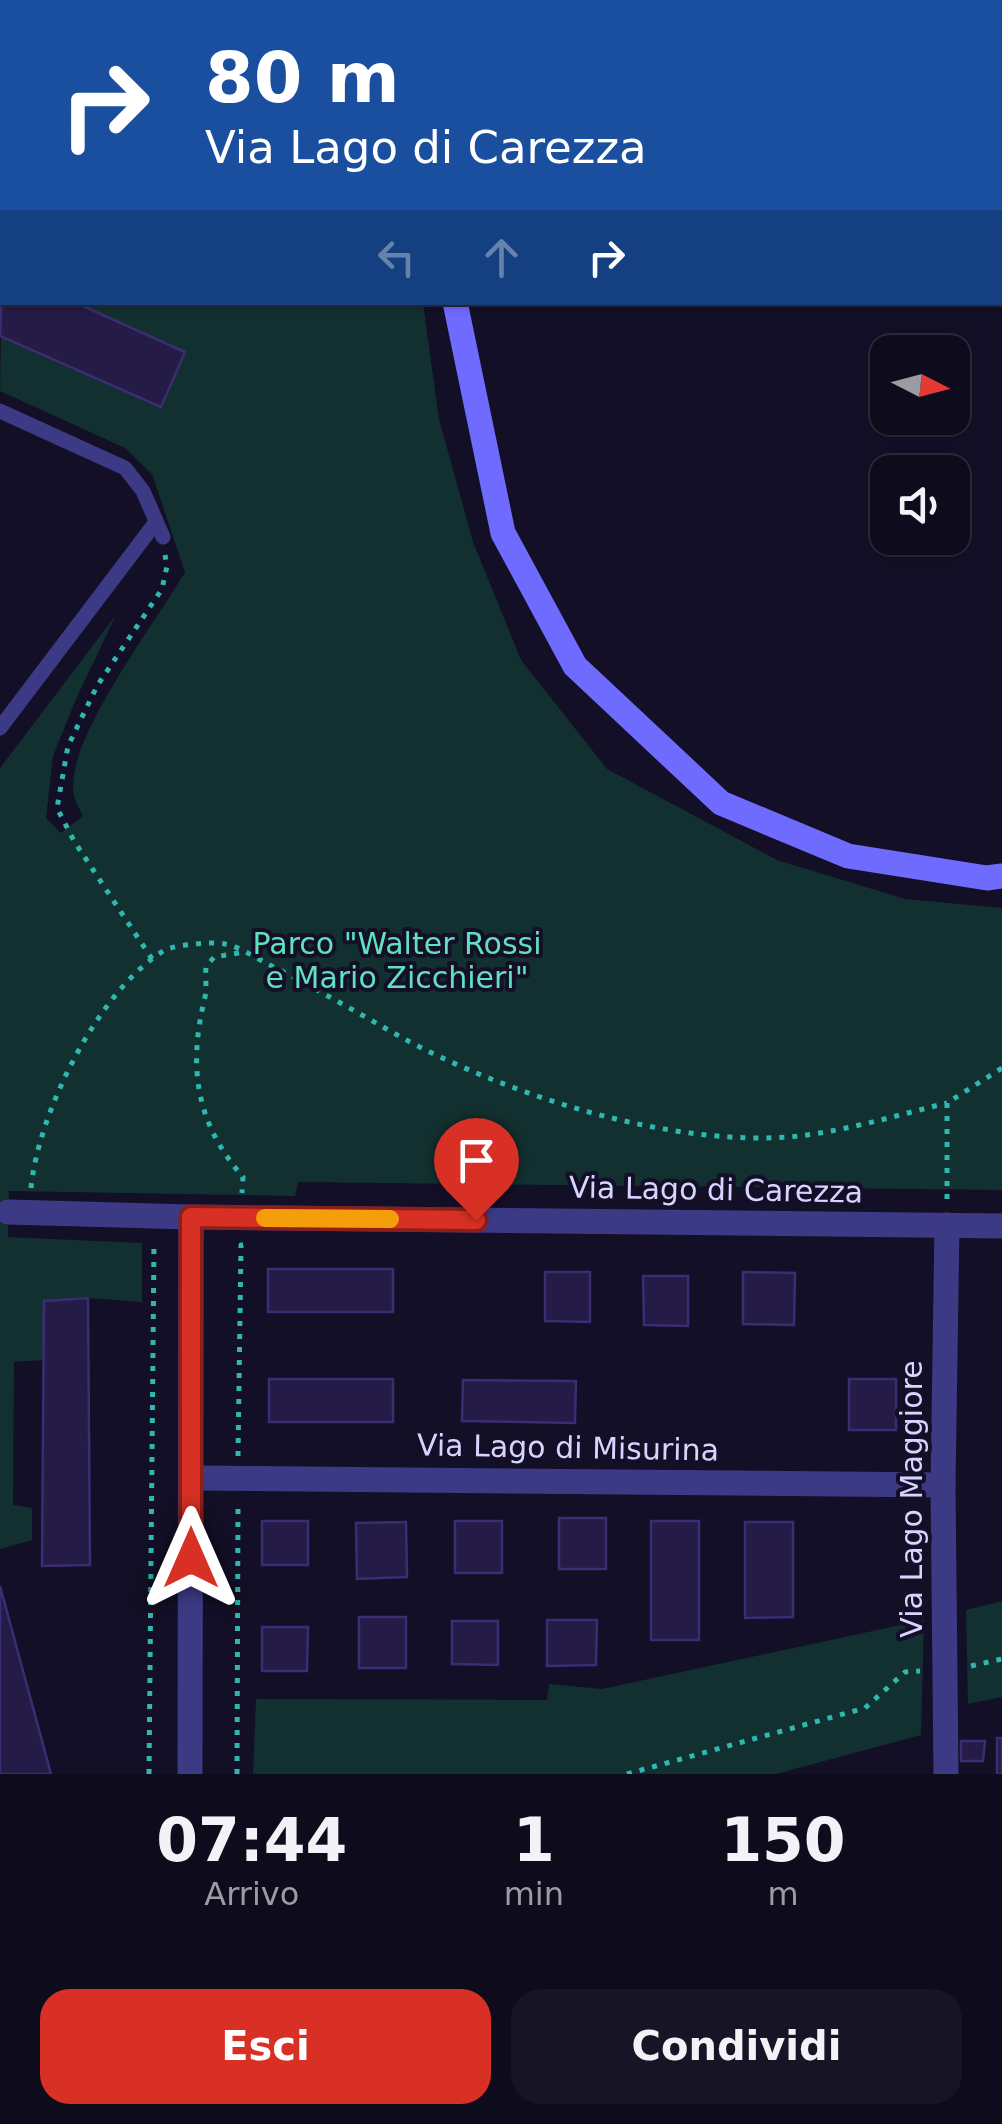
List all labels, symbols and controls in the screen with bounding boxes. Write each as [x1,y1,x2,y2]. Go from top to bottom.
text: 80 m [205,37,400,119]
icon: right [40,40,170,170]
text: Via Lago di Carezza [205,121,647,174]
icon: left [369,230,424,285]
icon: ahead [474,230,529,285]
icon: right [579,230,634,285]
north arrow [870,335,970,435]
map controls [870,335,970,555]
button: sound [870,455,970,555]
park label: Parco "Walter Rossi e Mario Zicchieri" [253,926,541,995]
pin [434,1118,519,1221]
icon: arrive [449,1133,504,1188]
street label: Via Lago di Carezza [569,1169,863,1210]
street label: Via Lago Maggiore [894,1360,929,1638]
street label: Via Lago di Misurina [417,1427,719,1468]
position arrow [139,1506,243,1610]
text: 07:44 [156,1805,347,1875]
text: 1 [513,1805,555,1875]
text: 150 [720,1805,846,1875]
text: Arrivo [204,1875,299,1913]
text: min [504,1875,564,1913]
text: m [767,1875,799,1913]
button: Esci [40,1989,491,2104]
button: Condividi [511,1989,962,2104]

